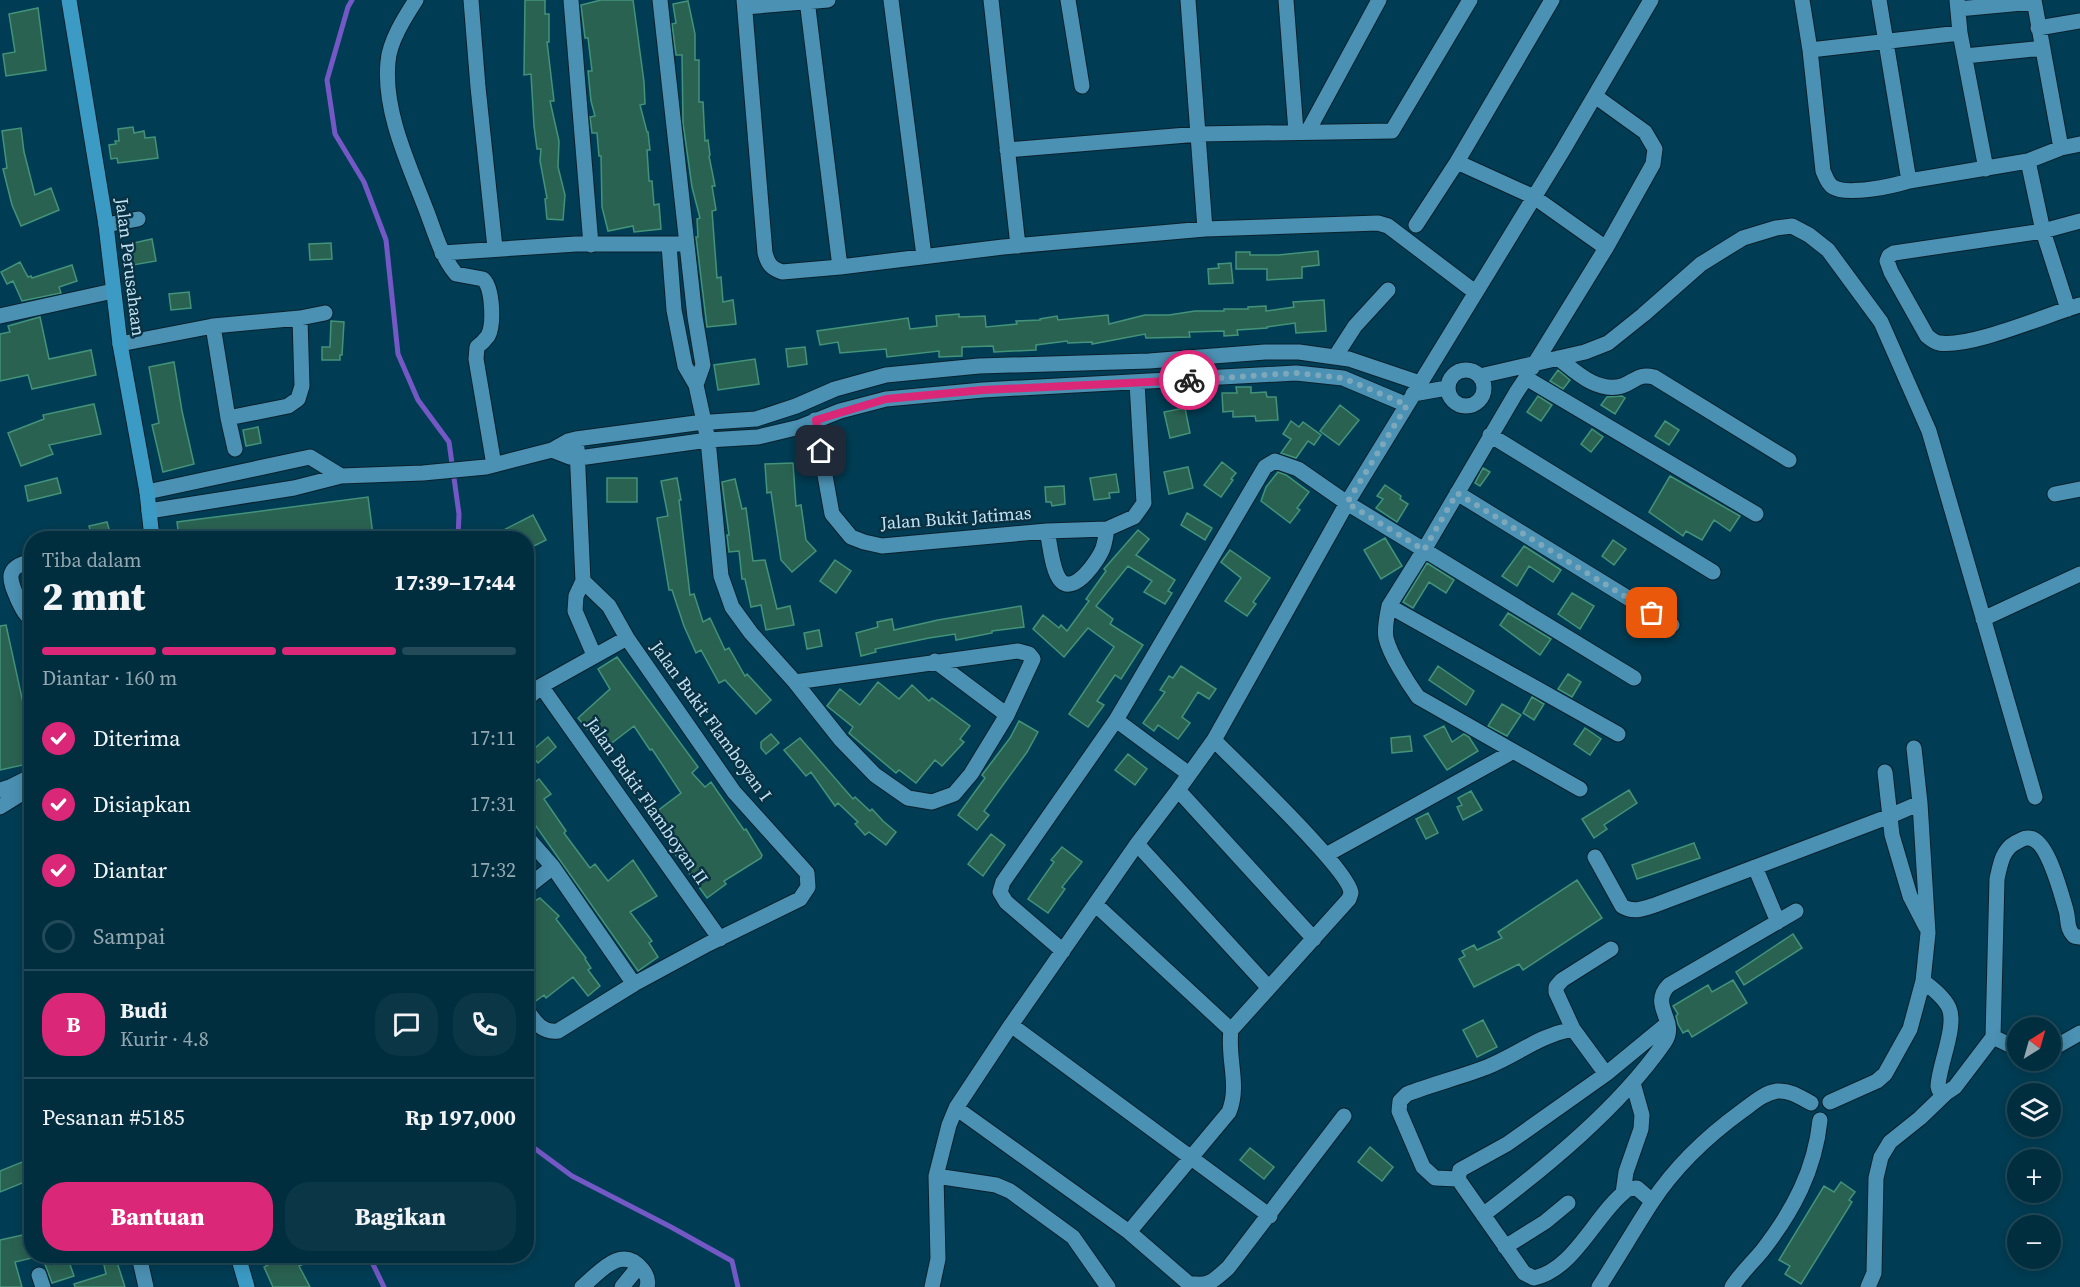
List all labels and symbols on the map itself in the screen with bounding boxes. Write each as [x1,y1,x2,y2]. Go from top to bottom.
street label: Jalan Perusahaan [109,195,151,338]
courier [1159,350,1219,410]
pin [795,425,846,476]
street label: Jalan Bukit Jatimas [879,500,1033,535]
pin [1626,587,1677,638]
street label: Jalan Bukit Flamboyan I [644,635,778,806]
street label: Jalan Bukit Flamboyan II [580,711,715,889]
north arrow [2007,1017,2061,1071]

